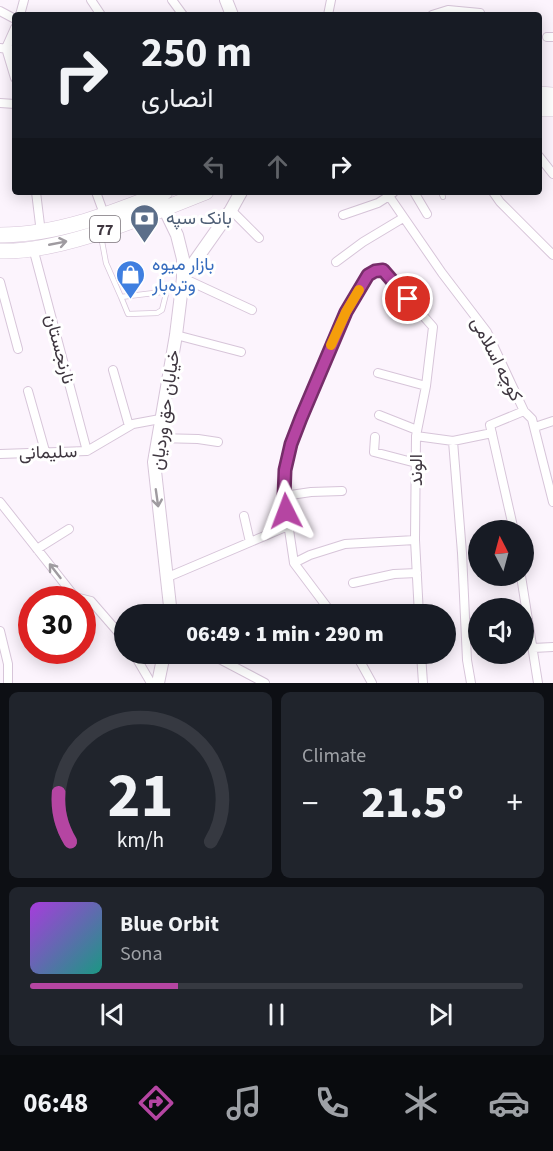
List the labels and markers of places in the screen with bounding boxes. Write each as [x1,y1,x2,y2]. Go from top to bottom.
bank icon: بانک سپه [129,202,161,244]
place label: بانک سپه [166,206,232,231]
place label: بازار میوه وتره‌بار [151,252,214,298]
shop icon: بازار میوه وتره‌بار [115,258,147,300]
pin [382,273,433,324]

